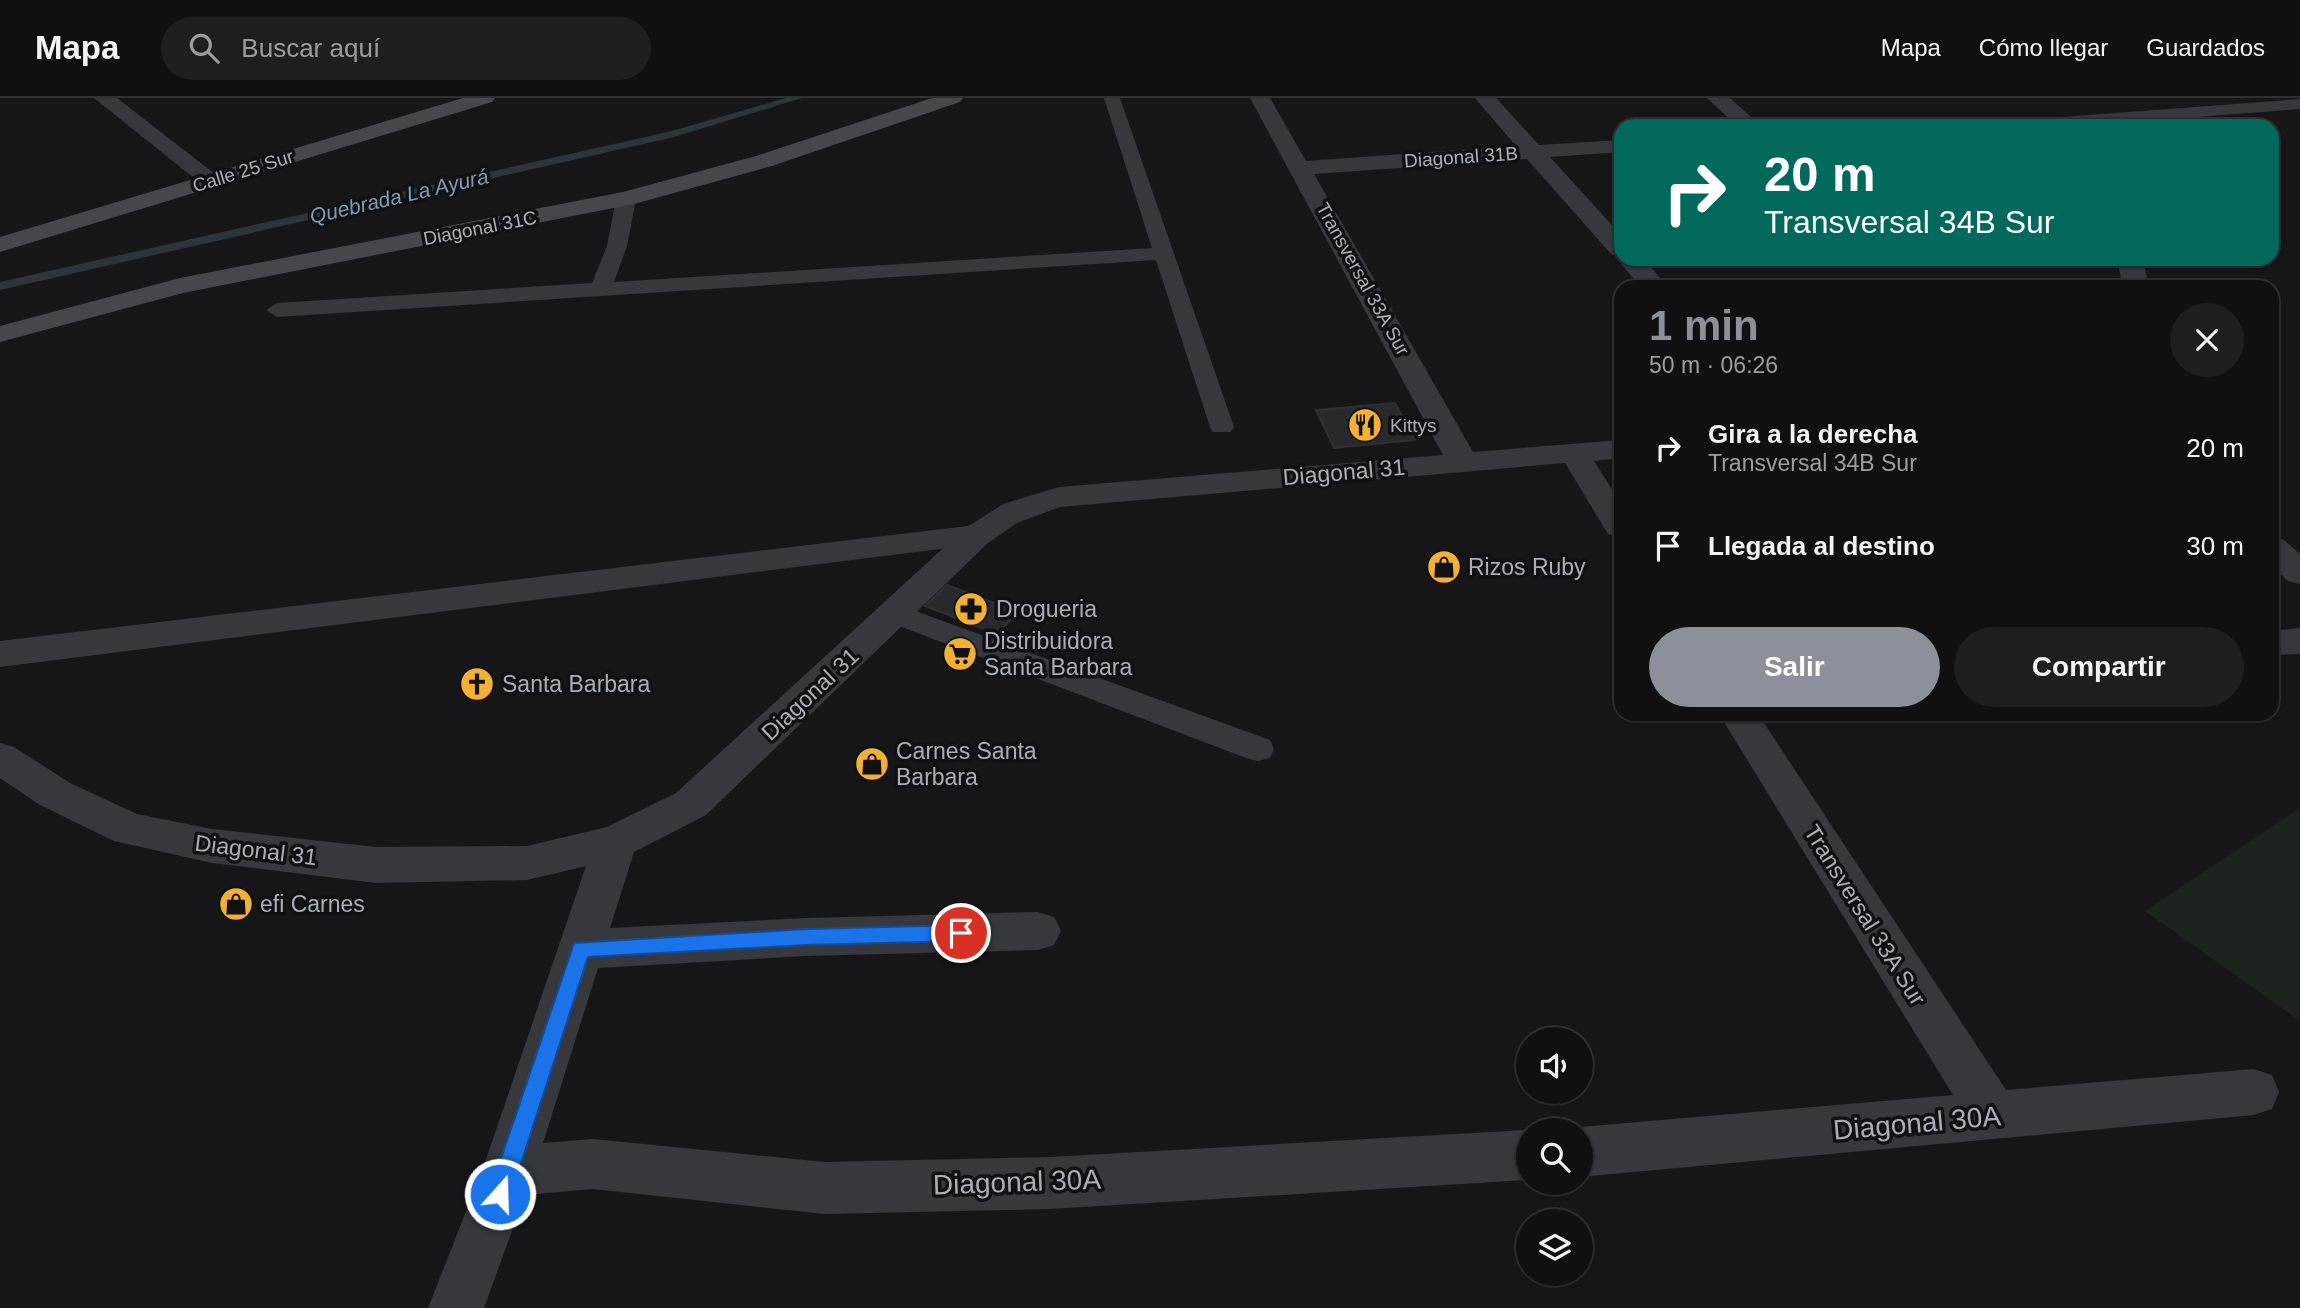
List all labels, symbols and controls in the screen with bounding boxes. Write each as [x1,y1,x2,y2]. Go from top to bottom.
search box [161,17,651,80]
text: Mapa [35,29,119,66]
icon: search [185,29,223,67]
text: Buscar aquí [241,33,380,63]
text: Mapa [1881,34,1941,61]
text: Cómo llegar [1979,34,2108,61]
text: Guardados [2146,34,2265,61]
street label: Diagonal 31B [1403,143,1519,171]
street label: Calle 25 Sur [190,145,297,196]
icon: right [1649,147,1740,238]
text: 20 m [1764,147,1876,201]
water label: Quebrada La Ayurá [308,164,491,228]
street label: Transversal 33A Sur [1312,199,1414,360]
text: Transversal 34B Sur [1764,204,2054,240]
street label: Diagonal 31C [421,207,539,249]
text: 1 min [1649,302,1759,349]
button: close [2170,303,2244,377]
text: 50 m · 06:26 [1649,352,1778,378]
restaurant icon: Kittys [1346,406,1384,444]
place label: Kittys [1390,415,1436,436]
text: Gira a la derecha [1708,419,1918,449]
icon: right [1649,429,1687,467]
text: 20 m [2186,433,2244,463]
text: Transversal 34B Sur [1708,450,1917,476]
street label: Diagonal 31 [1282,454,1406,490]
icon: arrive [1649,527,1687,565]
text: Llegada al destino [1708,531,1935,561]
text: 30 m [2186,531,2244,561]
shop icon: Rizos Ruby [1425,548,1463,586]
place label: Rizos Ruby [1468,554,1586,580]
pharmacy icon: Drogueria [952,590,990,628]
place label: Drogueria [996,596,1097,622]
button: Salir [1649,627,1940,707]
button: Compartir [1954,627,2244,707]
place label: Distribuidora Santa Barbara [984,628,1133,680]
supermarket icon: Distribuidora Santa Barbara [941,635,979,673]
street label: Diagonal 31 [756,643,864,745]
church icon: Santa Barbara [458,665,496,703]
place label: Santa Barbara [502,671,651,697]
place label: Carnes Santa Barbara [896,738,1037,790]
shop icon: Carnes Santa Barbara [853,745,891,783]
street label: Transversal 33A Sur [1799,820,1931,1010]
street label: Diagonal 31 [193,830,319,870]
shop icon: efi Carnes [217,885,255,923]
place label: efi Carnes [260,891,365,917]
pin [931,903,991,963]
icon: arrive [942,914,980,952]
map controls [1516,1027,1593,1286]
button: sound [1516,1027,1593,1104]
street label: Diagonal 30A [1832,1100,2002,1146]
button: search [1516,1118,1593,1195]
position arrow [463,1157,537,1231]
street label: Diagonal 30A [932,1164,1102,1200]
button: layers [1516,1209,1593,1286]

